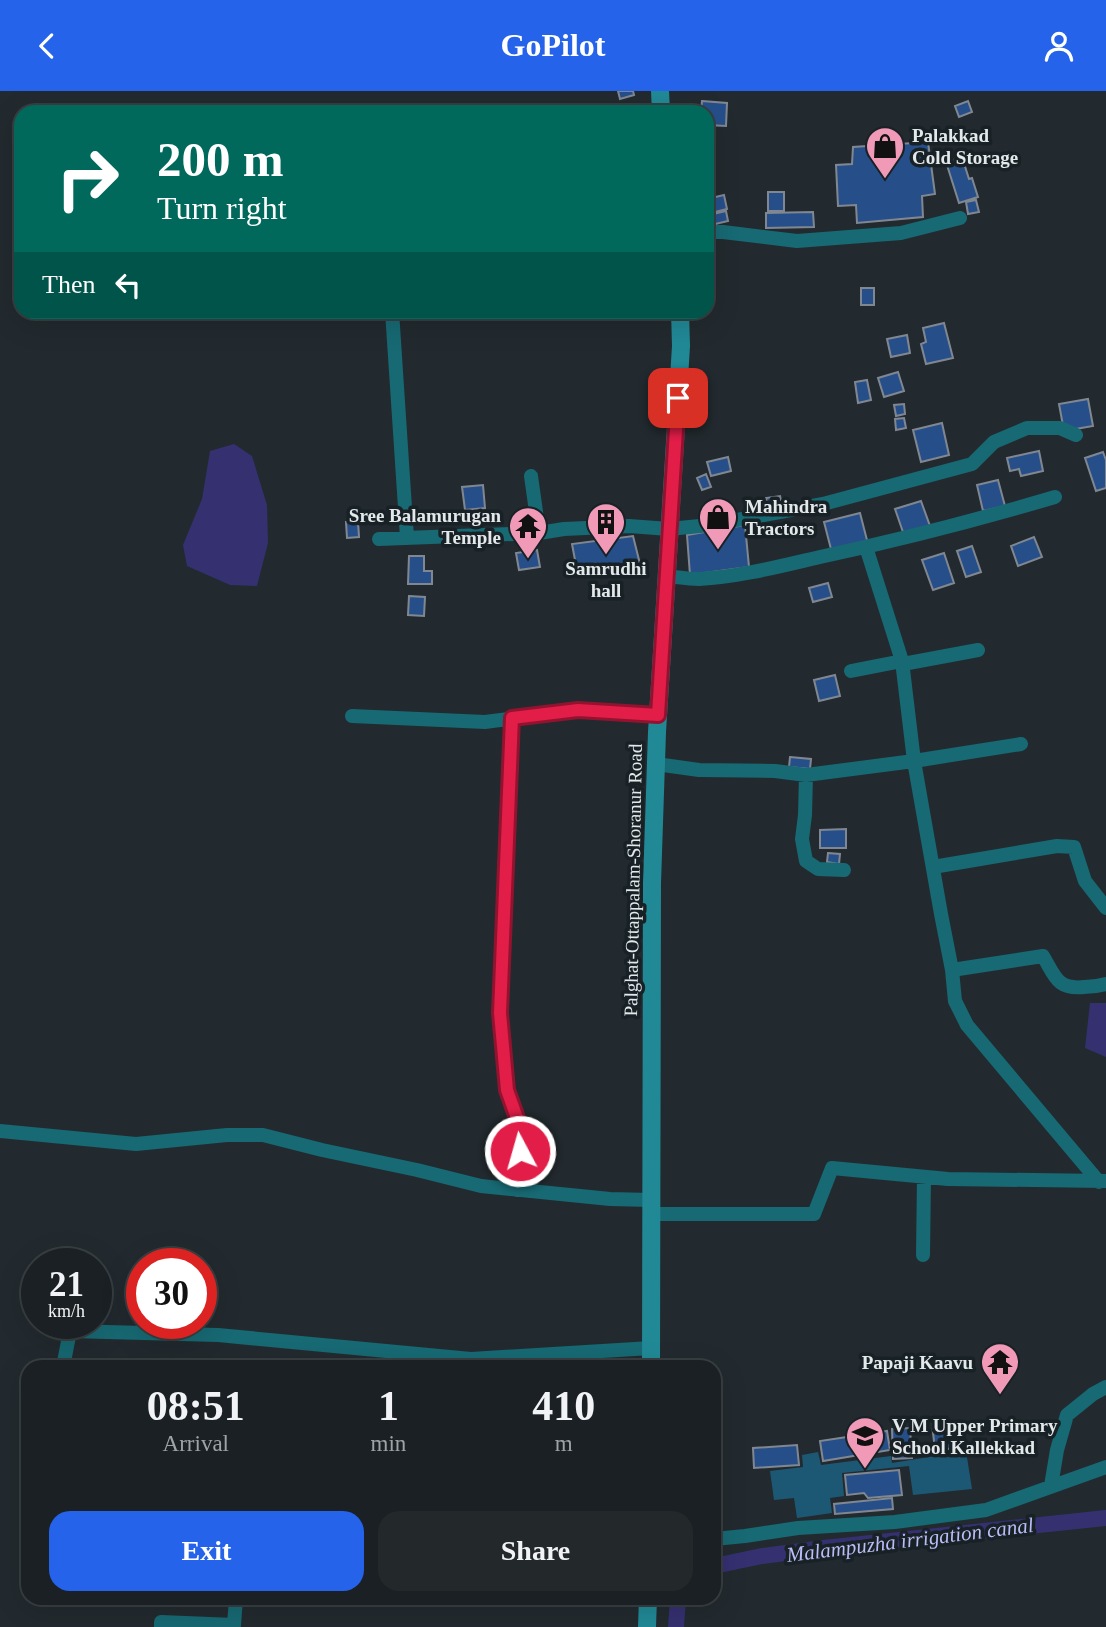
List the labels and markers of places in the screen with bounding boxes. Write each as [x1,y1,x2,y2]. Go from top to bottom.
shop icon: Palakkad Cold Storage [864,125,906,180]
place label: Palakkad Cold Storage [912,125,1018,168]
pin [648,368,708,428]
shop icon: Mahindra Tractors [697,496,739,551]
place label: Mahindra Tractors [745,496,828,539]
building icon: Samrudhi hall [585,501,627,556]
place label: Sree Balamurugan Temple [349,505,501,548]
temple icon: Sree Balamurugan Temple [507,505,549,560]
place label: Samrudhi hall [565,558,647,601]
temple icon: Papaji Kaavu [979,1341,1021,1396]
place label: Papaji Kaavu [862,1352,973,1373]
school or university icon: V M Upper Primary School Kallekkad [844,1415,886,1470]
place label: V M Upper Primary School Kallekkad [892,1415,1058,1458]

